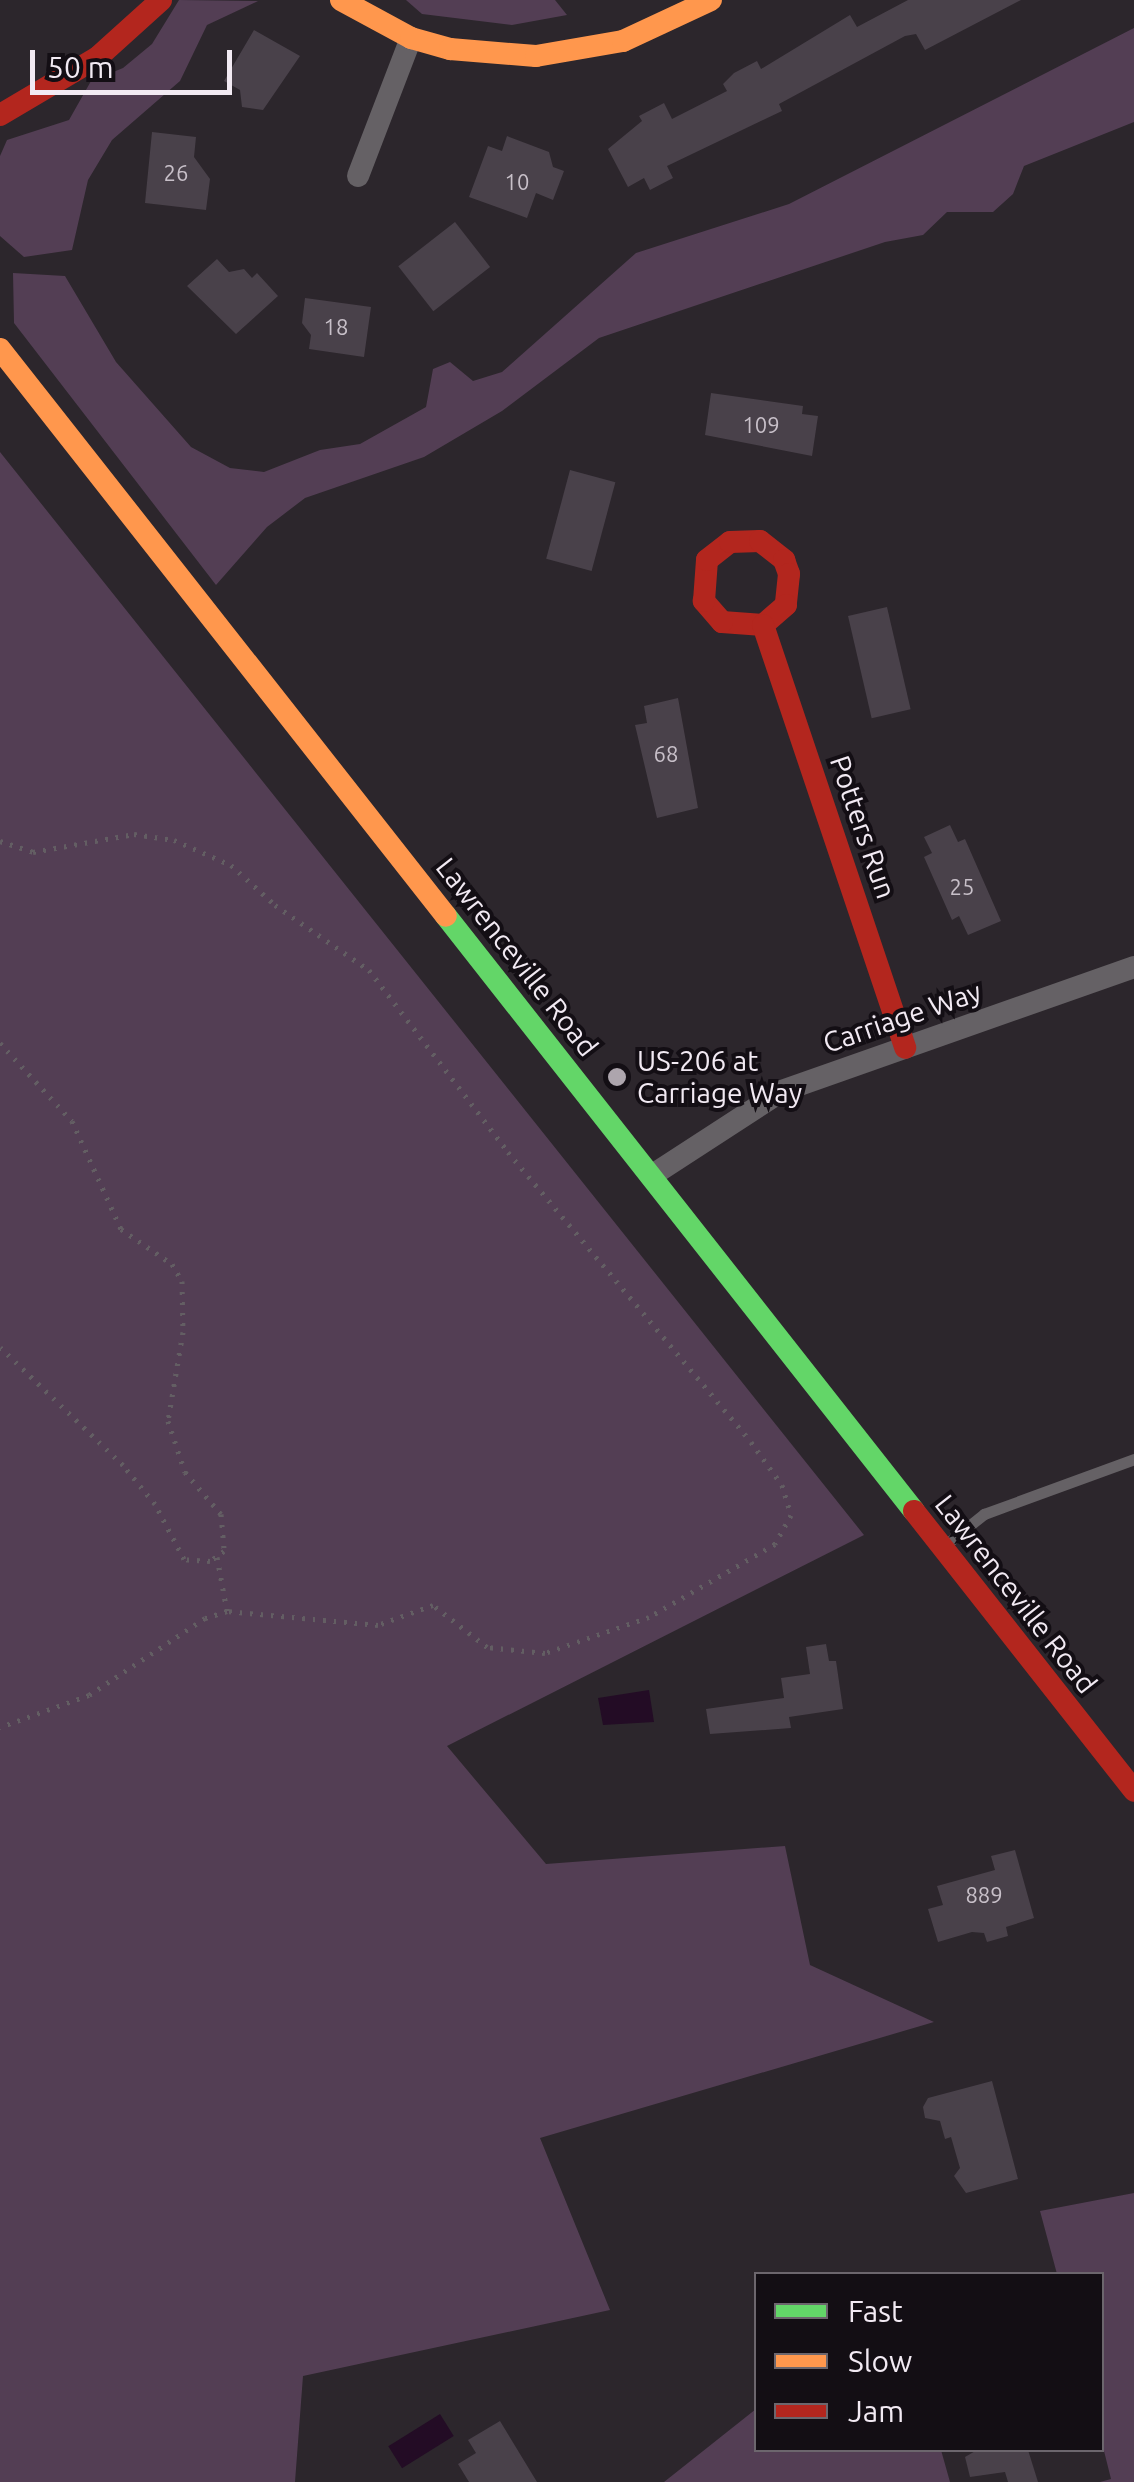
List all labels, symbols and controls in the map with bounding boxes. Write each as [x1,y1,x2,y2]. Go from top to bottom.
scale bar [35,30,238,92]
text: 50 m [47,50,114,84]
house number: 26 [164,160,188,186]
house number: 10 [505,169,529,195]
house number: 18 [324,314,348,340]
house number: 109 [742,412,780,438]
house number: 68 [654,741,678,767]
street label: Potters Run [823,751,903,903]
street label: Lawrenceville Road [429,851,605,1063]
house number: 25 [950,874,974,900]
street label: Carriage Way [818,974,986,1060]
place label: US-206 at Carriage Way [637,1044,802,1110]
marker: US-206 at Carriage Way [606,1066,628,1088]
street label: Lawrenceville Road [928,1488,1104,1700]
house number: 889 [965,1882,1003,1908]
legend [754,2272,1104,2452]
text: Fast [848,2294,903,2328]
text: Slow [848,2344,912,2378]
text: Jam [848,2394,904,2428]

